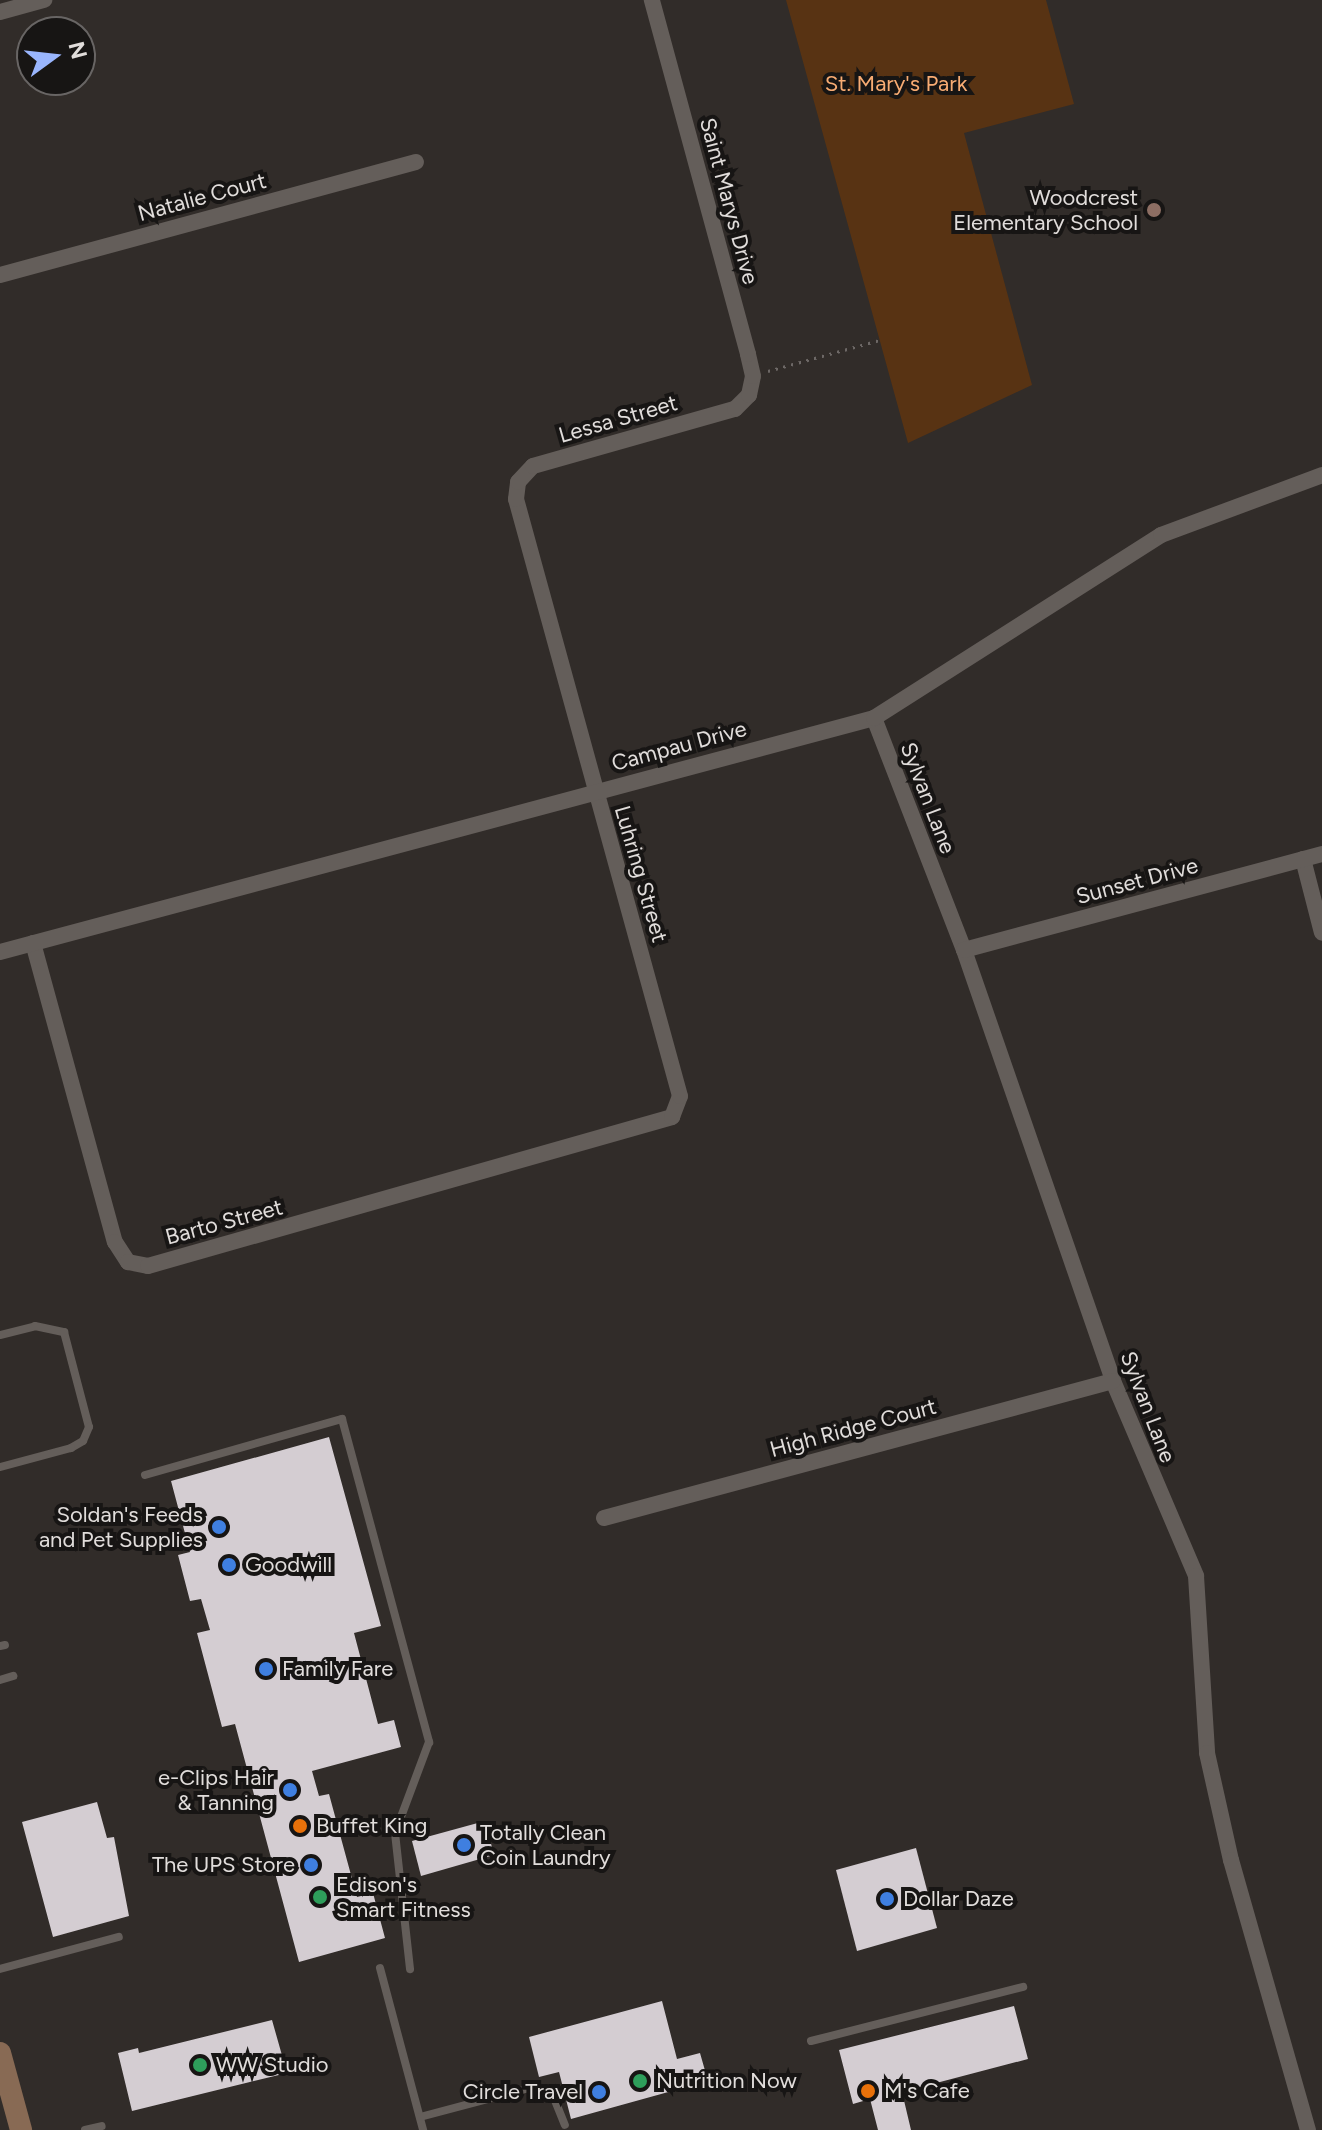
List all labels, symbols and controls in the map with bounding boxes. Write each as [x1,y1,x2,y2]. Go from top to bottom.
north arrow [16,16,96,96]
text: N [62,38,93,62]
park label: St. Mary's Park [825,71,967,97]
street label: Saint Marys Drive [694,115,764,287]
street label: Natalie Court [135,167,269,227]
place label: Woodcrest Elementary School [953,184,1138,236]
marker: Woodcrest Elementary School [1145,201,1163,219]
street label: Lessa Street [556,389,680,449]
street label: Campau Drive [609,715,749,777]
street label: Sylvan Lane [895,739,961,857]
street label: Luhring Street [609,803,673,945]
street label: Sunset Drive [1073,852,1201,910]
street label: Barto Street [163,1194,285,1250]
street label: Sylvan Lane [1115,1348,1181,1466]
street label: High Ridge Court [767,1393,939,1463]
place label: Soldan's Feeds and Pet Supplies [39,1501,203,1552]
marker: Soldan's Feeds and Pet Supplies [210,1518,228,1536]
place label: Goodwill [245,1552,332,1578]
marker: Goodwill [220,1556,238,1574]
place label: Family Fare [282,1656,393,1682]
marker: Family Fare [257,1660,275,1678]
place label: e-Clips Hair & Tanning [158,1764,274,1816]
marker: e-Clips Hair & Tanning [281,1781,299,1799]
place label: Buffet King [316,1813,427,1839]
marker: Buffet King [291,1817,309,1835]
place label: Totally Clean Coin Laundry [480,1819,611,1870]
marker: Totally Clean Coin Laundry [455,1836,473,1854]
place label: The UPS Store [152,1852,295,1878]
marker: The UPS Store [302,1856,320,1874]
place label: Edison's Smart Fitness [336,1871,471,1922]
place label: Dollar Daze [903,1886,1014,1912]
marker: Edison's Smart Fitness [311,1888,329,1906]
marker: Dollar Daze [878,1890,896,1908]
place label: WW Studio [216,2052,329,2078]
marker: WW Studio [191,2056,209,2074]
place label: Nutrition Now [656,2068,797,2094]
marker: Nutrition Now [631,2072,649,2090]
place label: M's Cafe [884,2078,970,2104]
place label: Circle Travel [463,2079,583,2105]
marker: M's Cafe [859,2082,877,2100]
marker: Circle Travel [590,2083,608,2101]

